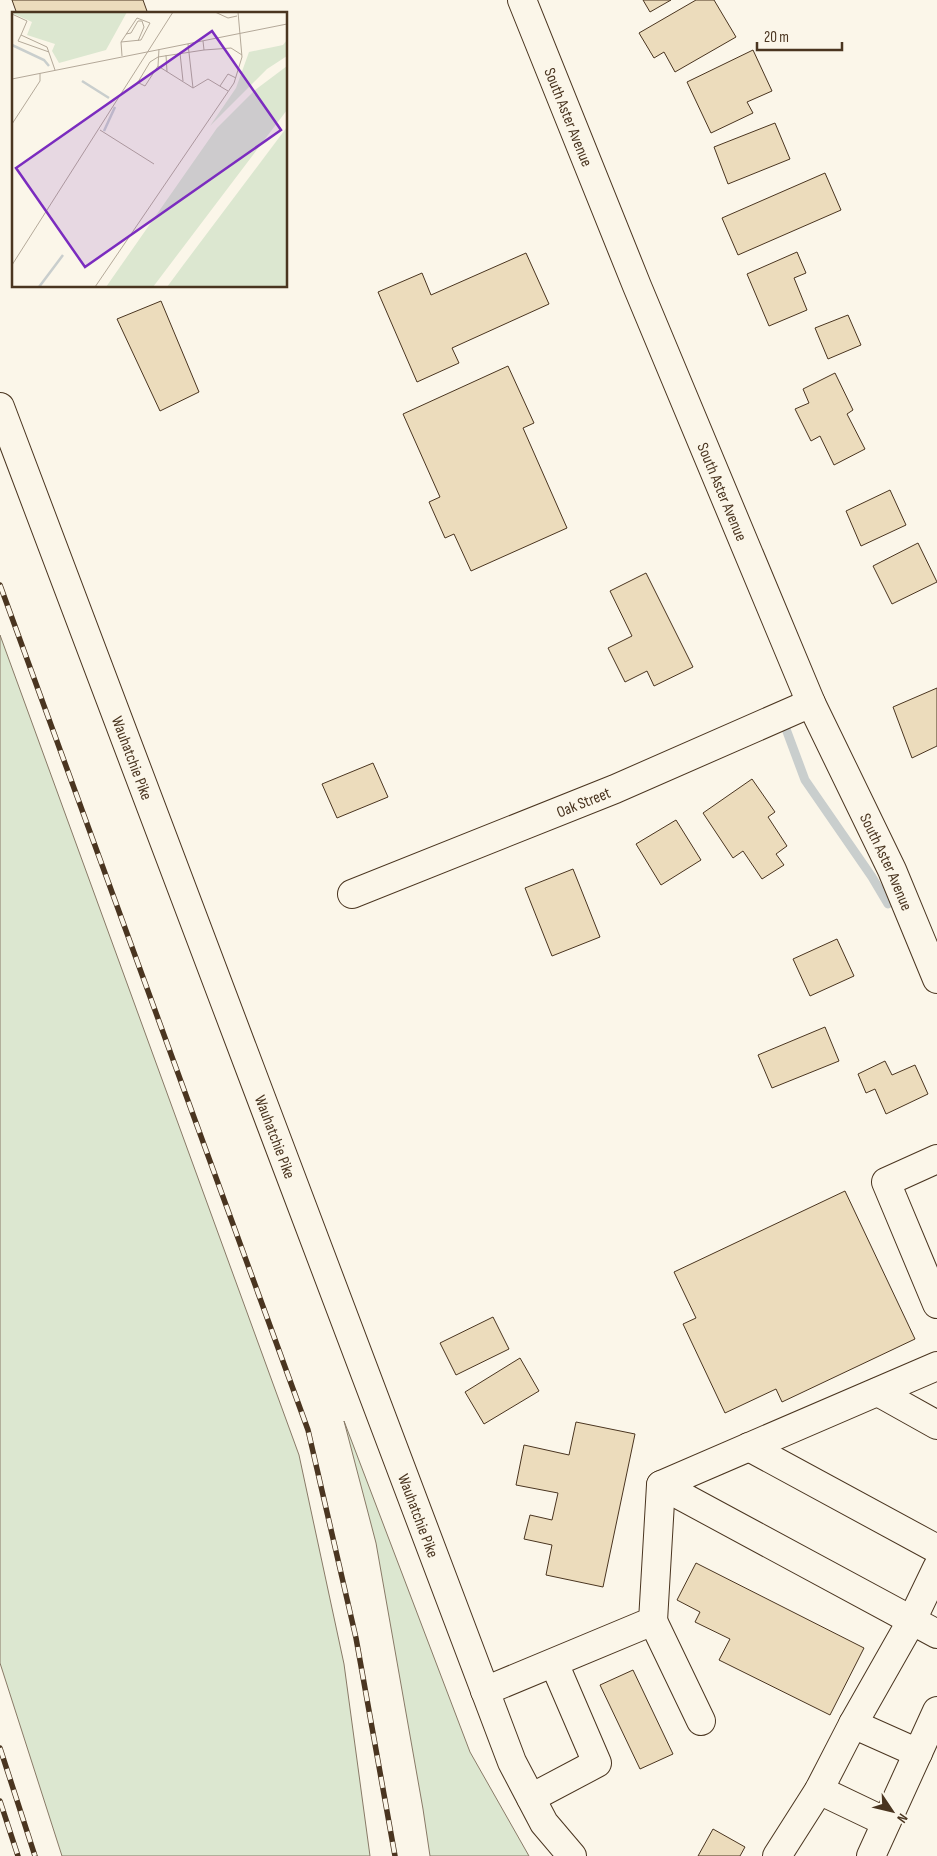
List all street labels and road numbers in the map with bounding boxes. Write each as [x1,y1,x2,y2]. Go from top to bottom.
street label: South Aster Avenue [539,65,596,170]
street label: South Aster Avenue [692,440,750,544]
street label: Wauhatchie Pike [107,714,156,803]
street label: Oak Street [554,784,614,822]
street label: South Aster Avenue [855,811,916,914]
street label: Wauhatchie Pike [250,1093,299,1182]
street label: Wauhatchie Pike [393,1472,442,1561]

